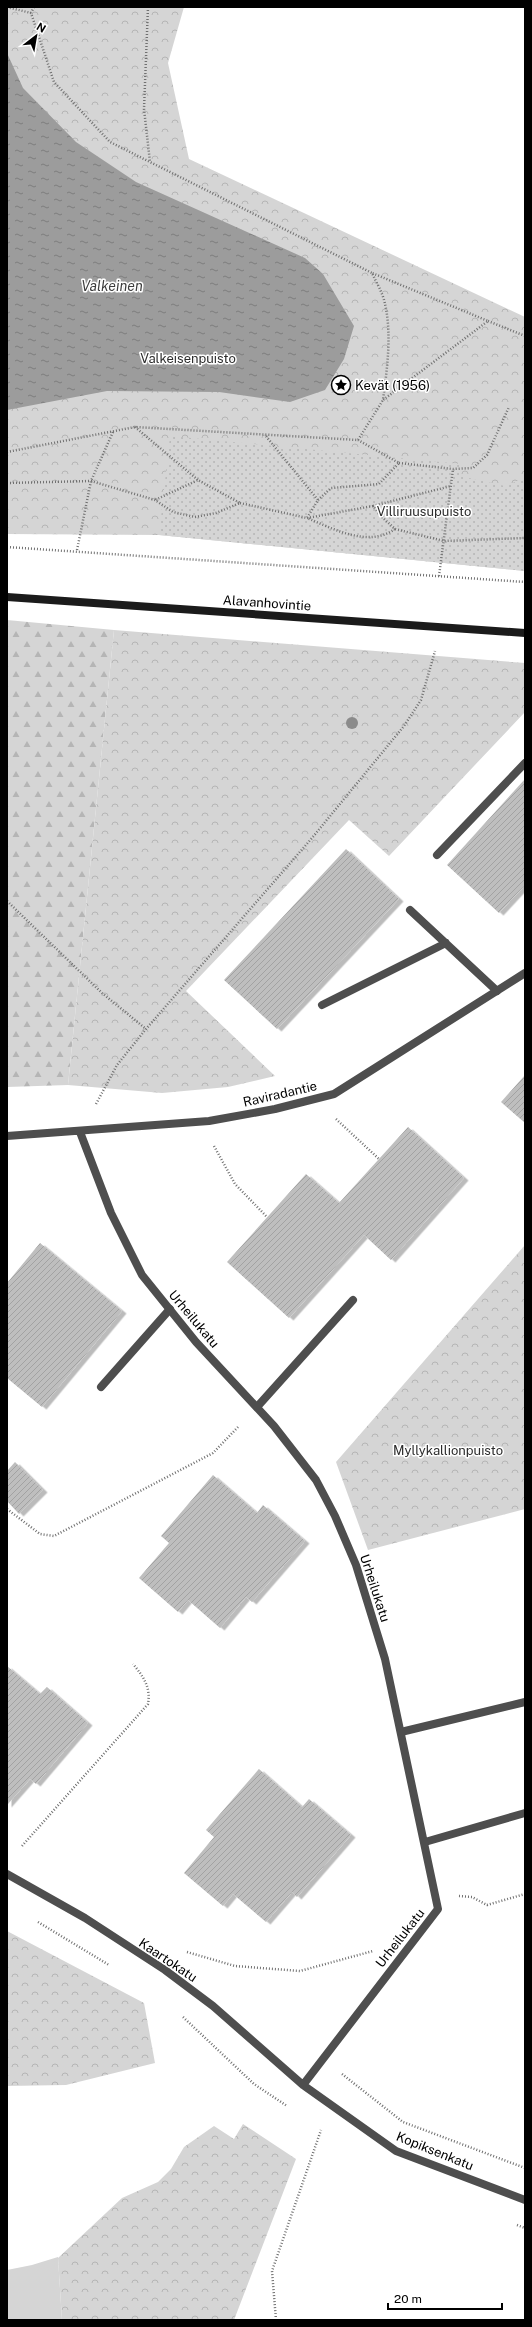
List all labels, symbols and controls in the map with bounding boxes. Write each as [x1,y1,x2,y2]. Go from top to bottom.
north arrow [16,16,56,56]
text: N [34,20,48,35]
water label: Valkeinen [81,278,143,294]
park label: Valkeisenpuisto [140,351,236,366]
place icon: Kevät (1956) [330,374,352,396]
place label: Kevät (1956) [355,378,430,393]
park label: Villiruusupuisto [377,504,471,519]
street label: Alavanhovintie [222,592,312,614]
street label: Raviradantie [242,1078,318,1110]
street label: Urheilukatu [166,1287,222,1351]
park label: Myllykallionpuisto [393,1443,503,1458]
street label: Urheilukatu [357,1552,393,1624]
street label: Urheilukatu [372,1906,428,1970]
street label: Kaartokatu [136,1935,200,1985]
street label: Kopiksenkatu [394,2129,476,2173]
scale bar [388,2285,502,2311]
text: 20 m [394,2292,422,2306]

